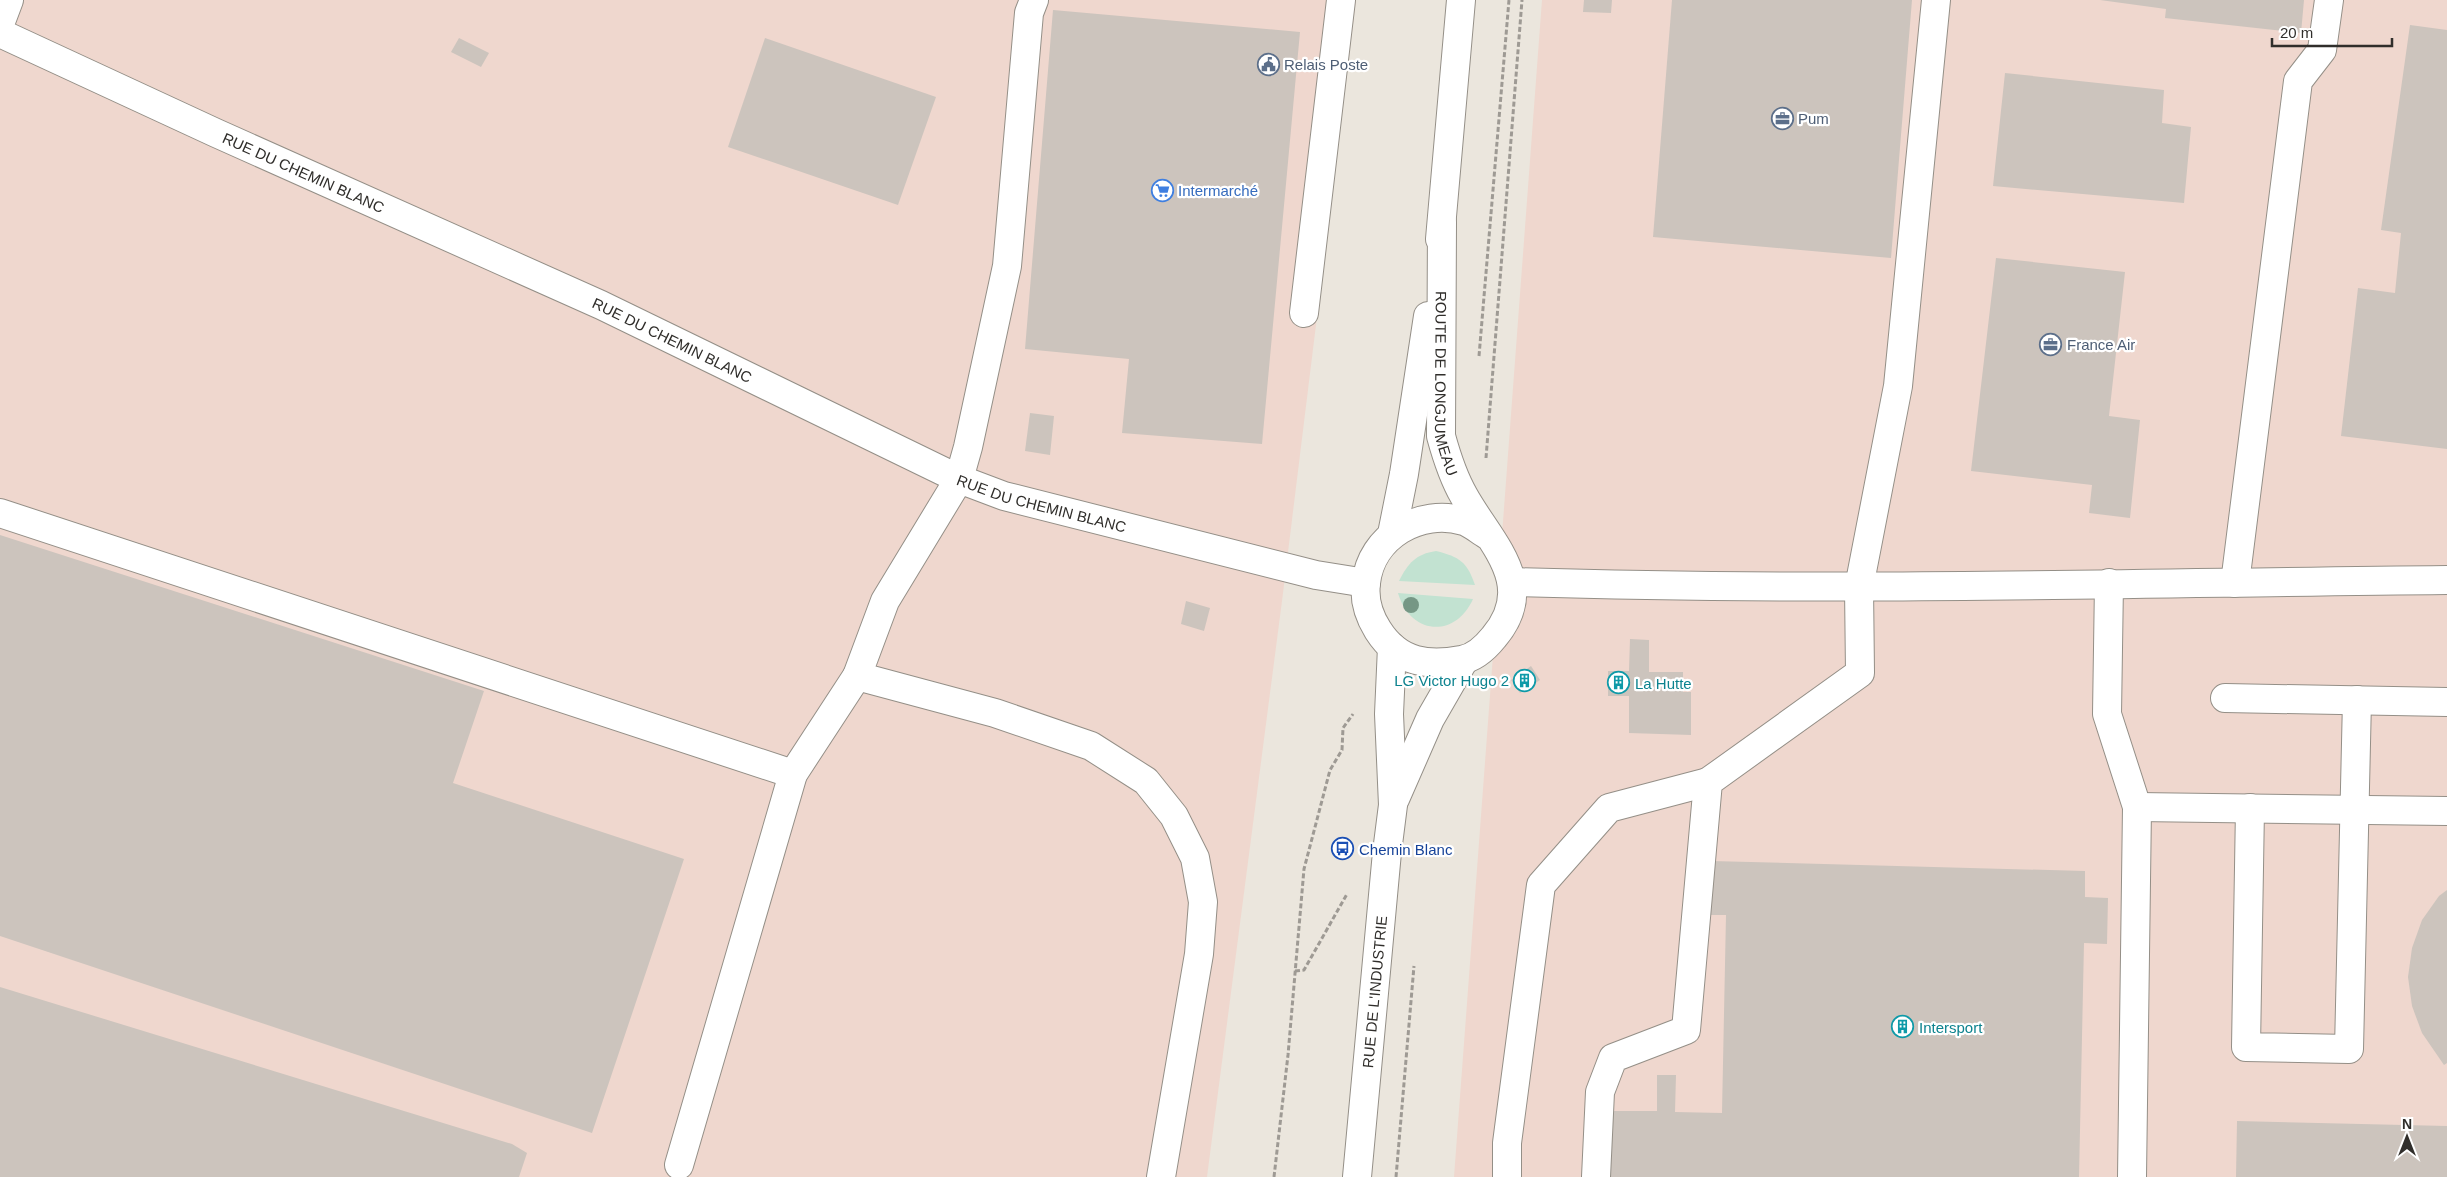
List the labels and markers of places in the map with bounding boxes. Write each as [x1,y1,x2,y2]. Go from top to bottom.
public building icon: Relais Poste [1256,52,1280,76]
place label: Relais Poste [1284,56,1368,73]
office icon: Pum [1770,106,1794,130]
place label: Pum [1798,110,1829,127]
supermarket icon: Intermarché [1150,178,1174,202]
place label: Intermarché [1178,182,1258,199]
office icon: France Air [2039,332,2063,356]
place label: France Air [2067,336,2135,353]
building icon: LG Victor Hugo 2 [1513,668,1537,692]
building icon: La Hutte [1607,671,1631,695]
place label: LG Victor Hugo 2 [1394,672,1509,689]
place label: La Hutte [1635,675,1692,692]
bus stop icon: Chemin Blanc [1331,837,1355,861]
place label: Chemin Blanc [1359,841,1453,858]
building icon: Intersport [1891,1015,1915,1039]
place label: Intersport [1919,1019,1983,1036]

